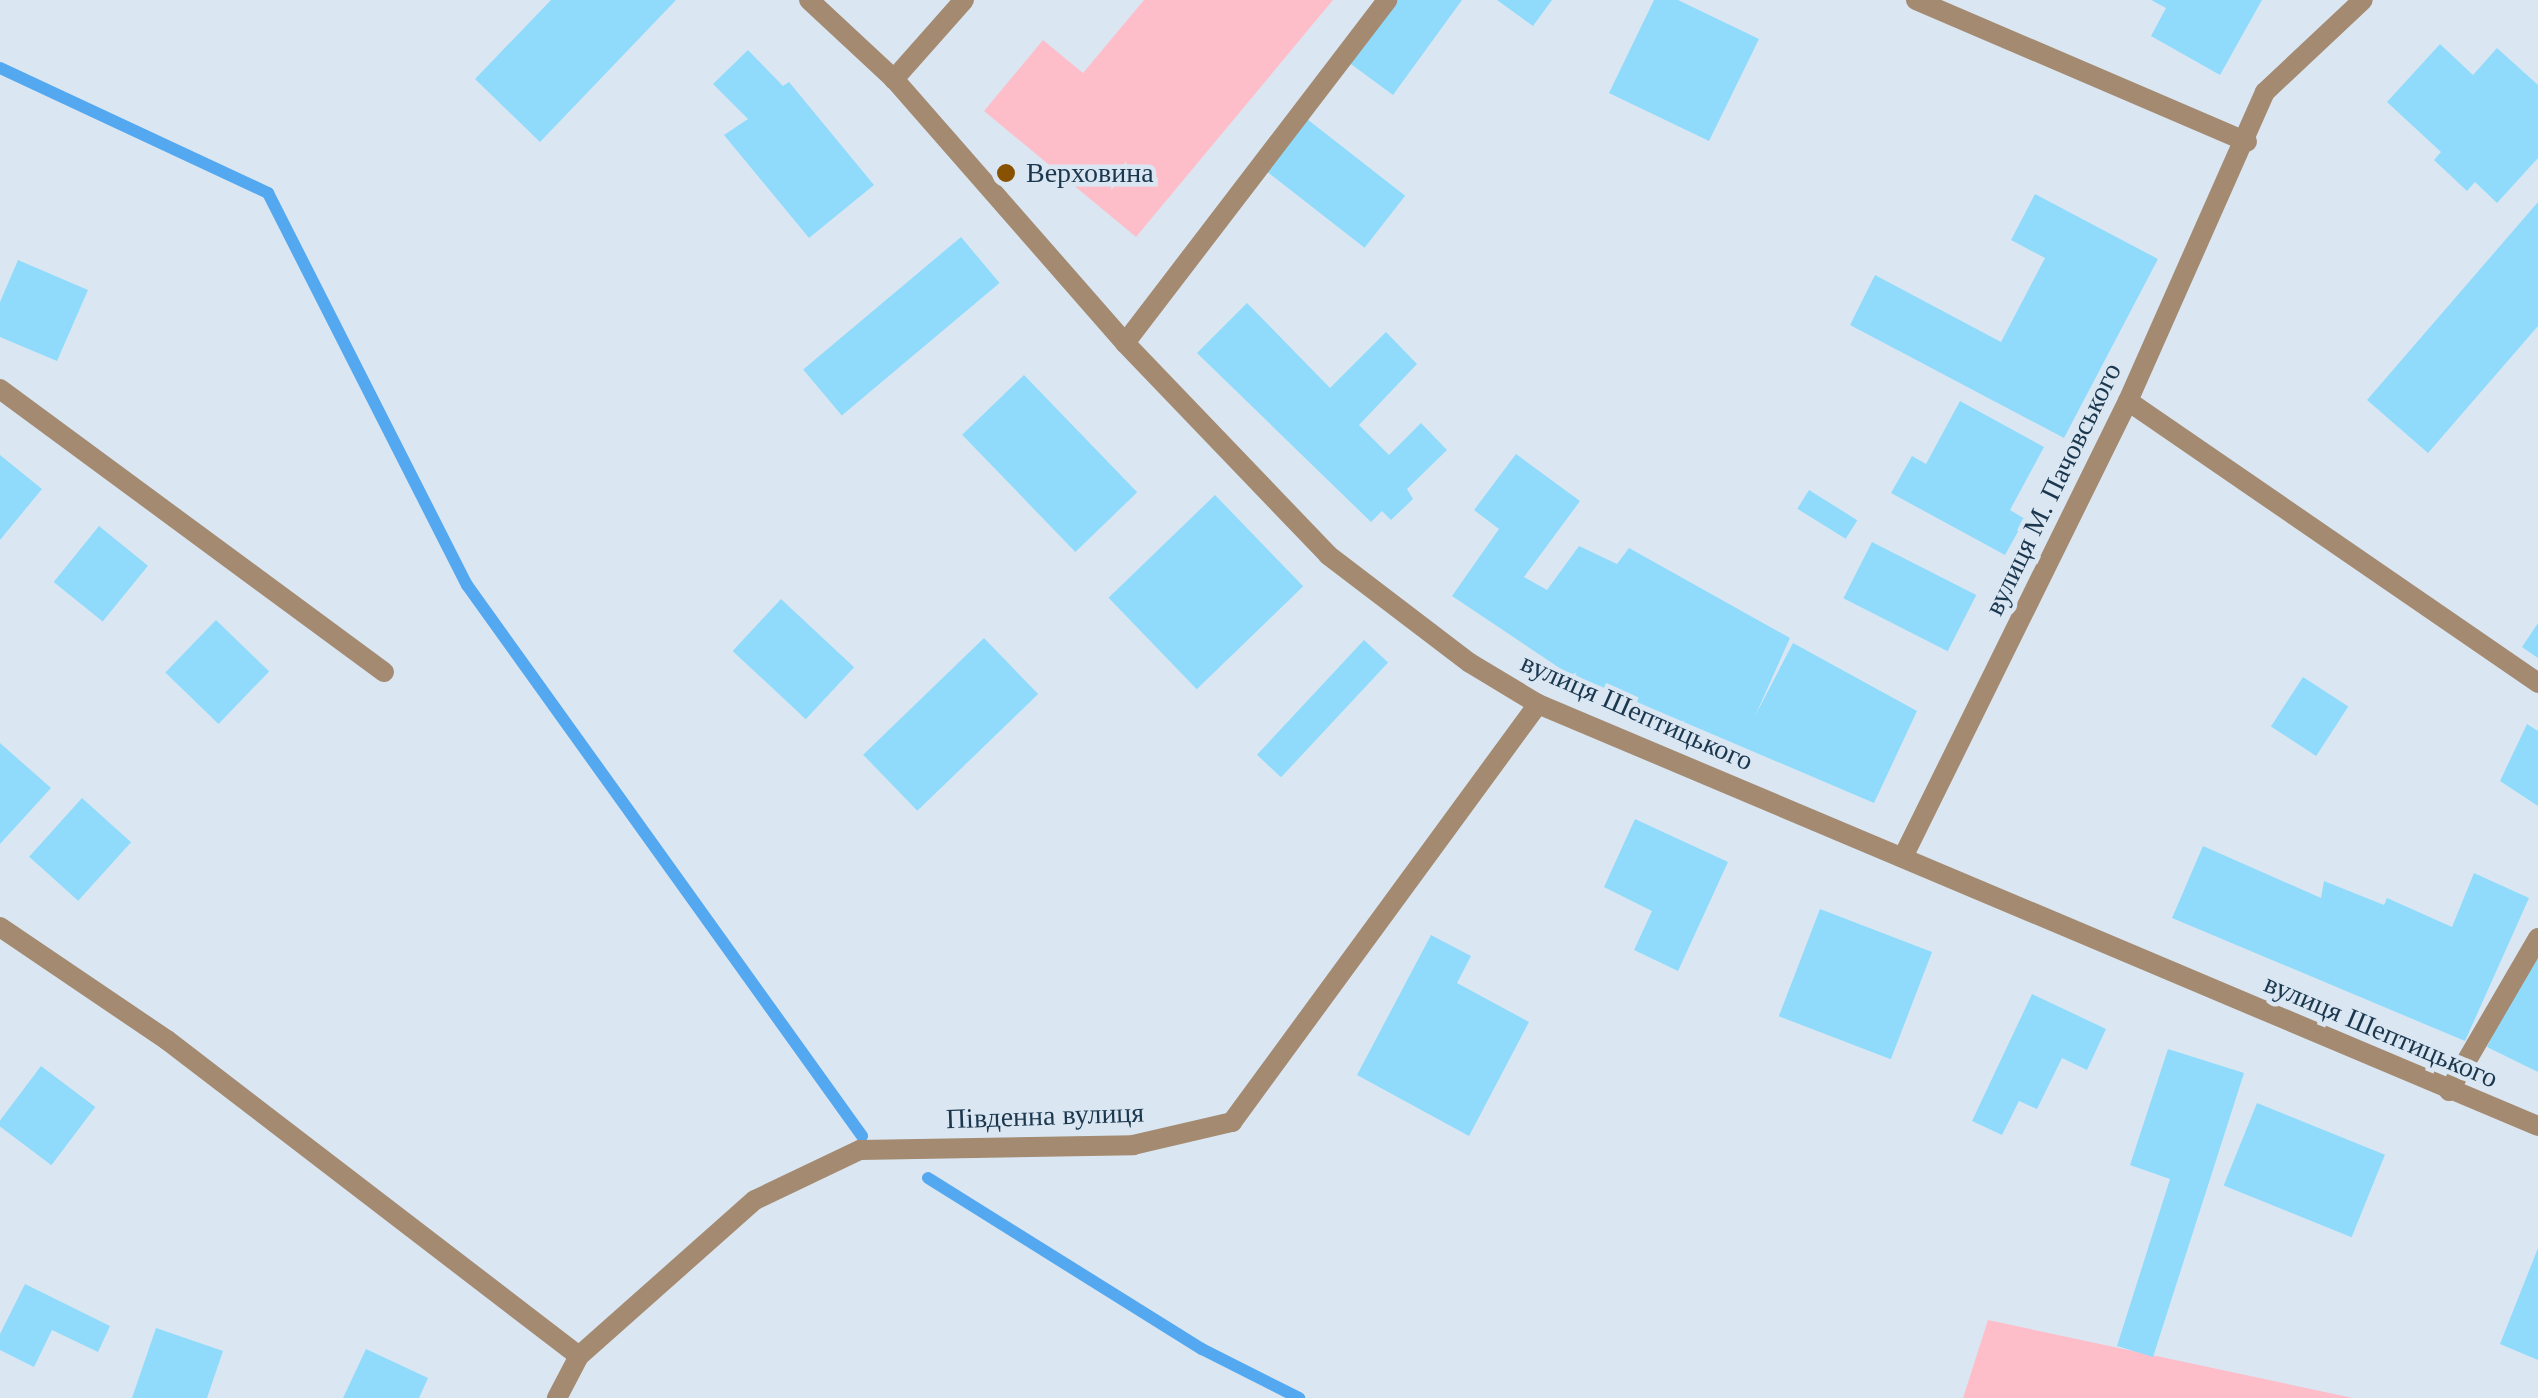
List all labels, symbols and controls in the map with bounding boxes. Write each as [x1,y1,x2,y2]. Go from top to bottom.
place label: Верховина [1026,156,1154,190]
marker: Верховина [995,162,1017,184]
street label: вулиця М. Пачовського [1977,357,2129,621]
street label: вулиця Шептицького [1516,646,1758,778]
street label: вулиця Шептицького [2259,967,2503,1095]
street label: Південна вулиця [945,1096,1145,1136]

